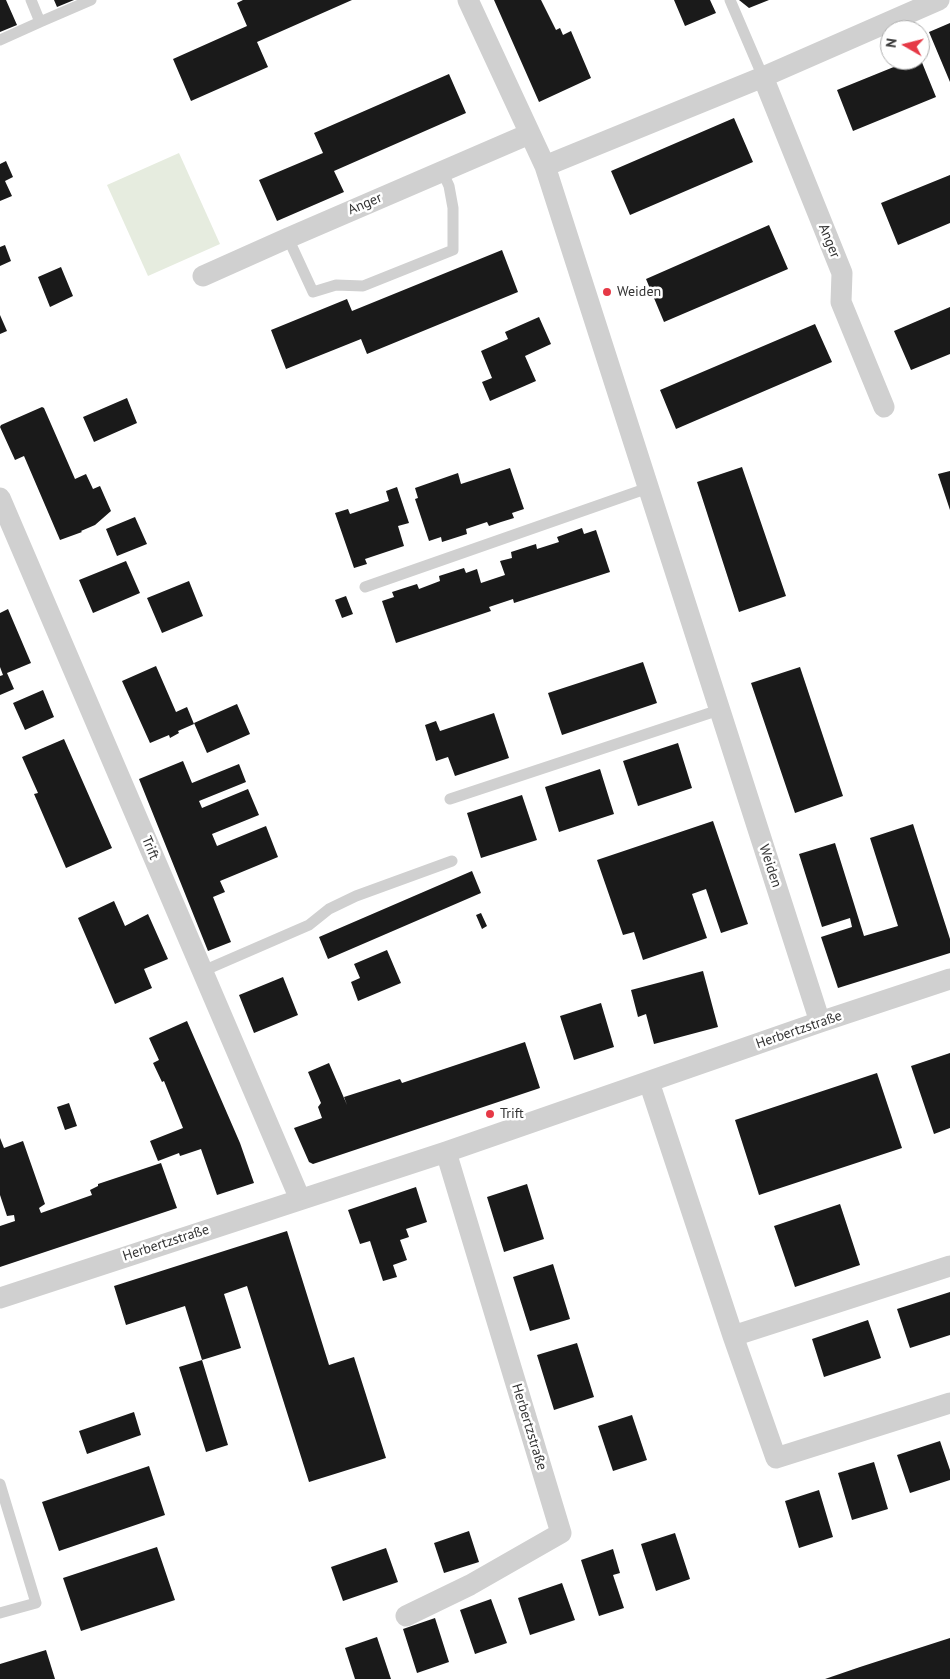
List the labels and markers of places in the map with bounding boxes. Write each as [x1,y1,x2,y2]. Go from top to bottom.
place label: Weiden [617,284,661,300]
marker: Weiden [601,286,613,298]
place label: Trift [500,1106,524,1122]
marker: Trift [484,1108,496,1120]

